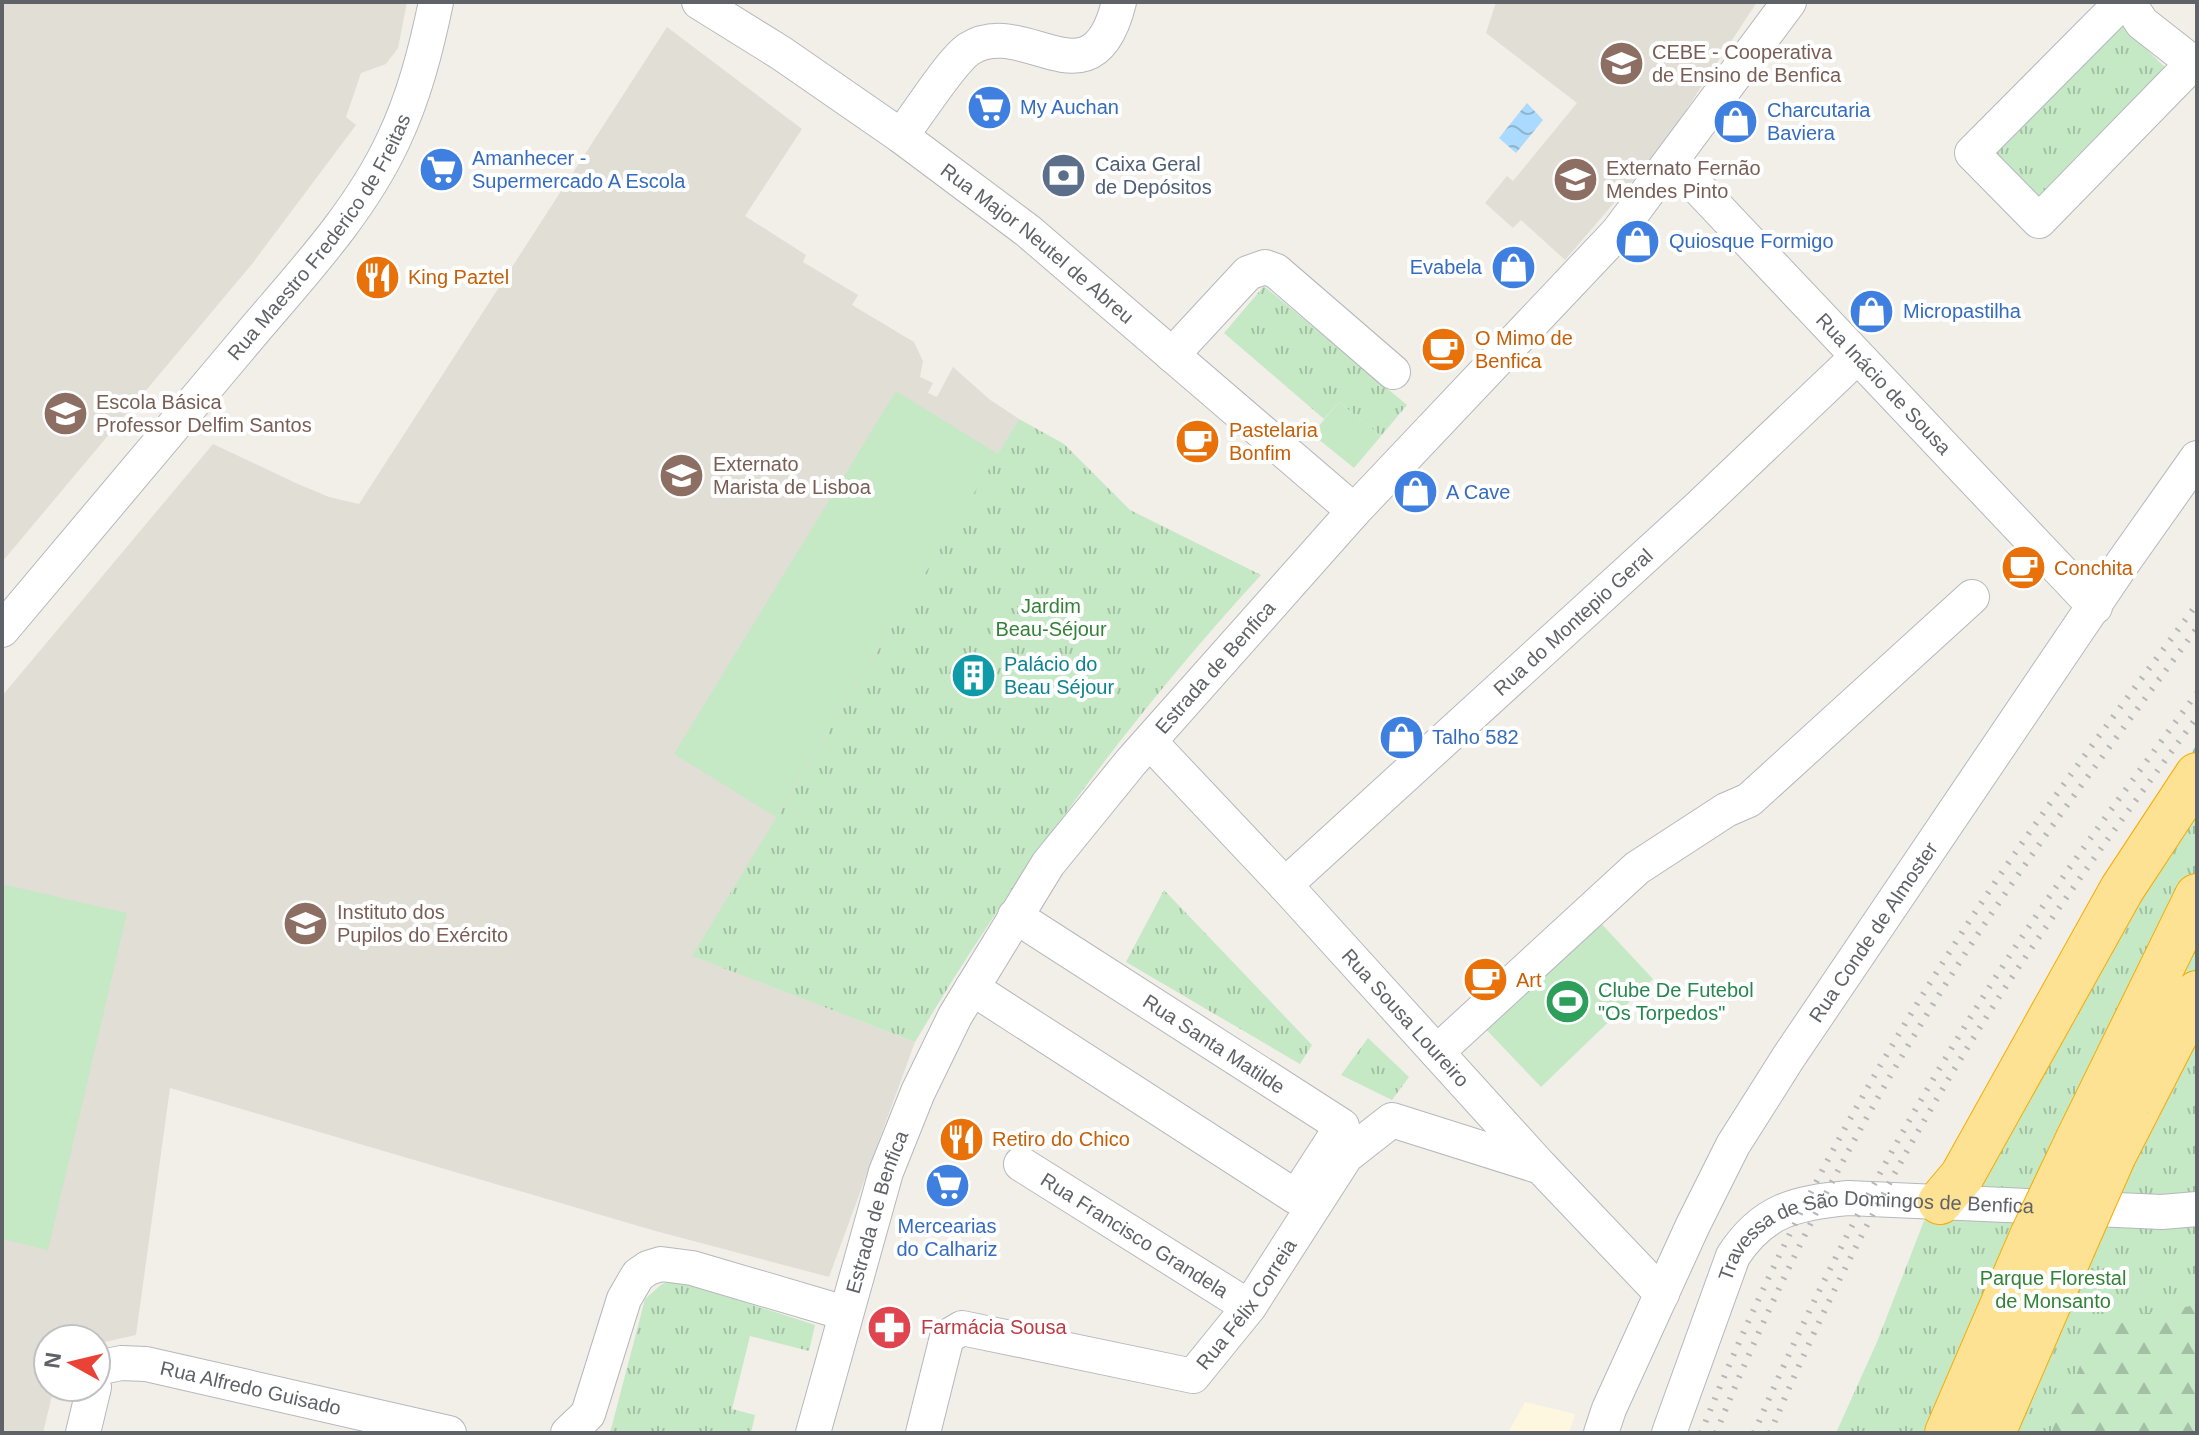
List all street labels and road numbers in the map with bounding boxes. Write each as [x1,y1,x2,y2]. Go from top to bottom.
street label: Rua Maestro Frederico de Freitas [223,111,415,364]
street label: Rua Major Neutel de Abreu [937,159,1138,328]
street label: Rua Inácio de Sousa [1812,309,1956,459]
street label: Rua do Montepio Geral [1489,544,1657,700]
street label: Estrada de Benfica [1151,596,1280,738]
street label: Rua Conde de Almoster [1805,838,1942,1026]
street label: Rua Sousa Loureiro [1338,945,1474,1091]
street label: Rua Santa Matilde [1139,990,1289,1098]
street label: Estrada de Benfica [842,1127,913,1296]
street label: Rua Francisco Grandela [1037,1168,1233,1303]
street label: Travessa de São Domingos de Benfica [1714,1187,2035,1284]
street label: Rua Félix Correia [1192,1234,1301,1374]
street label: Rua Alfredo Guisado [158,1357,343,1419]

